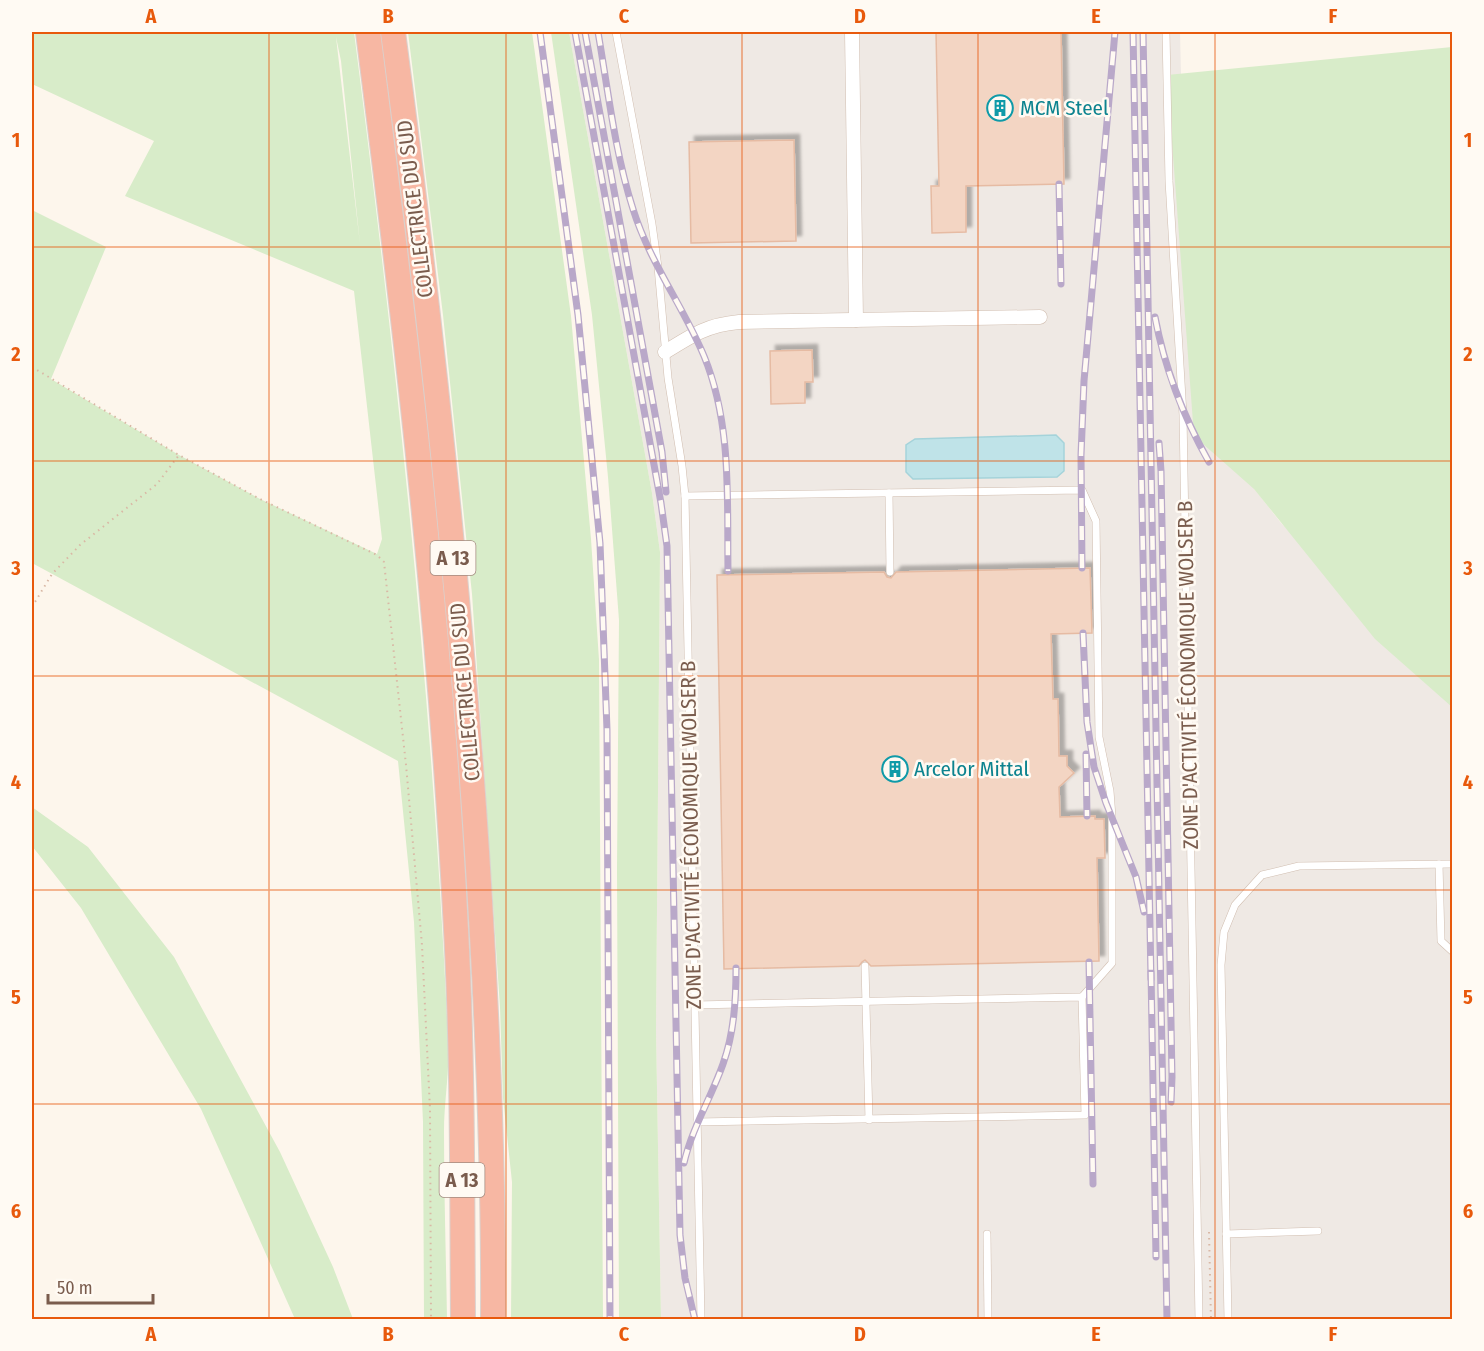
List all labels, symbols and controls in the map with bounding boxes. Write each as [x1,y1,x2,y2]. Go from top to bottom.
text: A [145,4,158,28]
text: B [382,4,394,28]
text: C [619,4,630,28]
text: D [854,4,866,28]
text: E [1091,4,1101,28]
text: F [1329,4,1338,28]
building icon: MCM Steel [985,93,1015,123]
place label: MCM Steel [1020,95,1109,121]
street label: COLLECTRICE DU SUD [391,119,439,299]
text: 1 [12,128,20,152]
text: 1 [1464,128,1472,152]
text: 2 [10,342,21,366]
text: 2 [1462,342,1473,366]
street label: ZONE D'ACTIVITÉ ÉCONOMIQUE WOLSER B [1172,500,1204,850]
road number: A 13 [430,541,476,575]
text: 3 [10,556,21,580]
text: 3 [1462,556,1473,580]
street label: COLLECTRICE DU SUD [444,602,486,782]
street label: ZONE D'ACTIVITÉ ÉCONOMIQUE WOLSER B [675,660,707,1010]
building icon: Arcelor Mittal [880,754,910,784]
place label: Arcelor Mittal [914,756,1029,782]
text: 4 [11,770,21,794]
text: 4 [1463,770,1473,794]
text: 5 [11,985,21,1009]
text: 5 [1463,985,1473,1009]
road number: A 13 [440,1163,484,1197]
text: 6 [11,1199,21,1223]
text: 6 [1463,1199,1473,1223]
scale bar [48,1267,153,1305]
text: 50 m [57,1277,93,1299]
text: A [145,1322,158,1346]
text: B [382,1322,394,1346]
text: C [619,1322,630,1346]
text: D [854,1322,866,1346]
text: E [1091,1322,1101,1346]
text: F [1329,1322,1338,1346]

